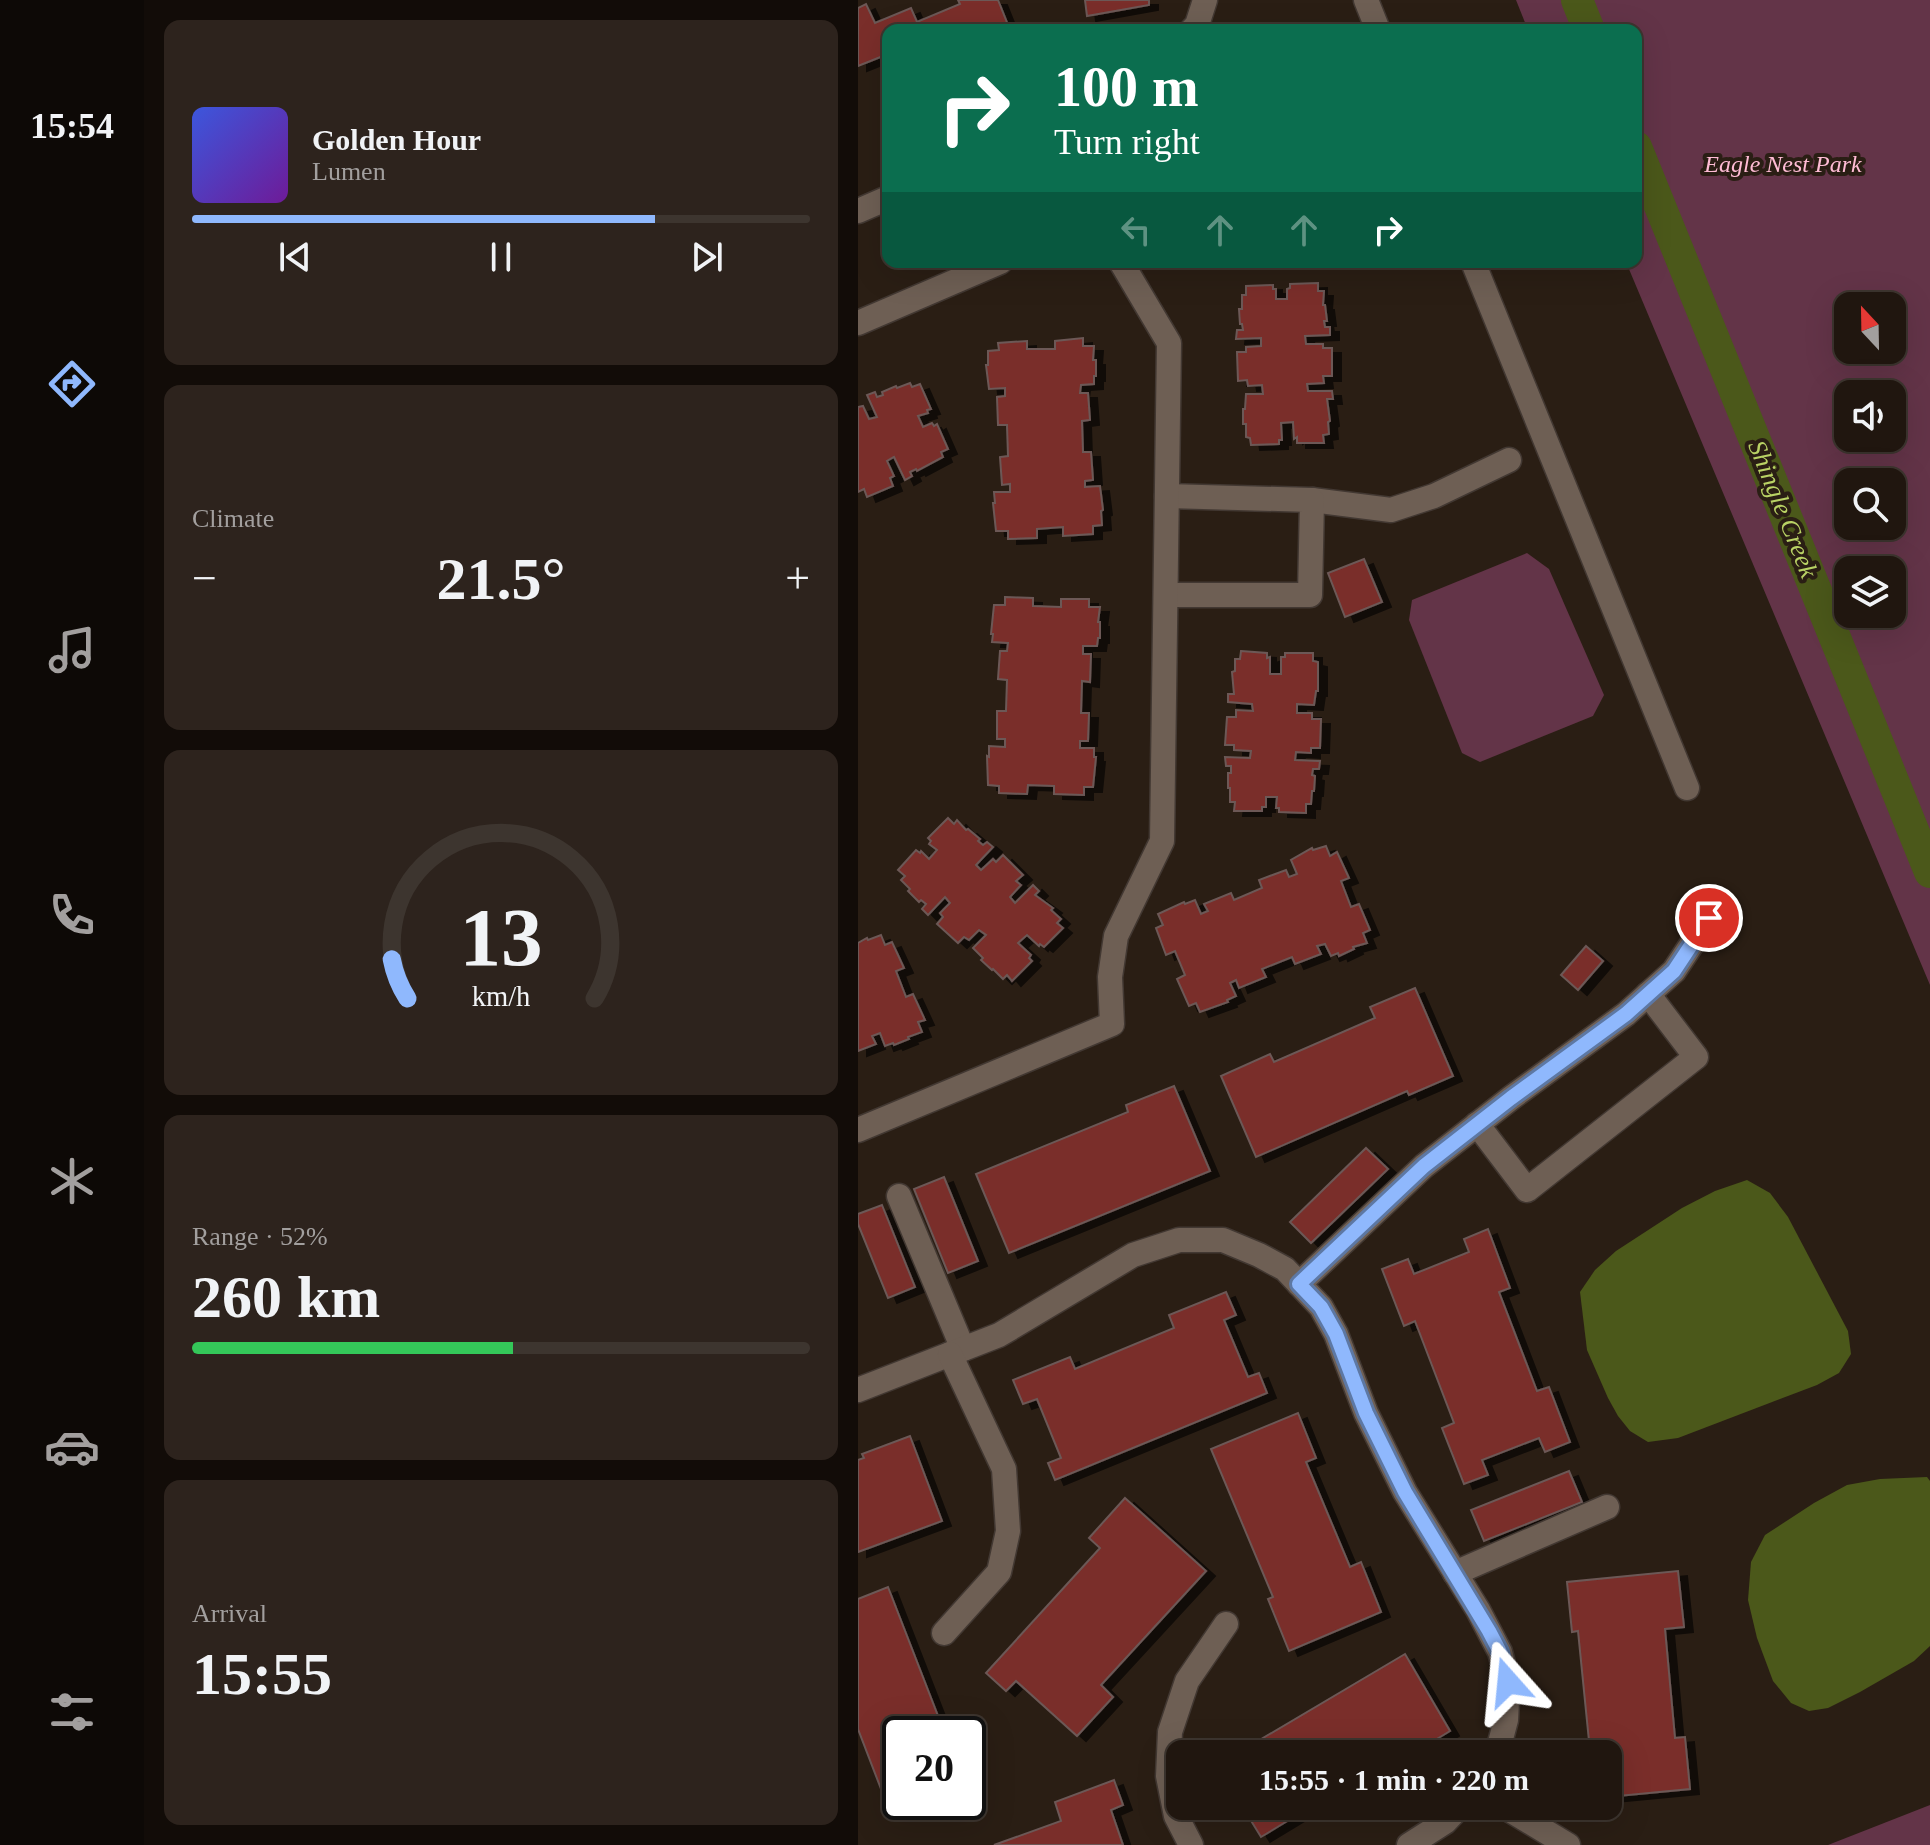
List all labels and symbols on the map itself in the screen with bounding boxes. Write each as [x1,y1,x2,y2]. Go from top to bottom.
park label: Eagle Nest Park [1703,151,1862,177]
north arrow [1834,292,1906,364]
water label: Shingle Creek [1742,436,1824,582]
pin [1675,884,1743,952]
position arrow [1466,1640,1550,1724]
speed limit sign: 20 [882,1716,986,1820]

